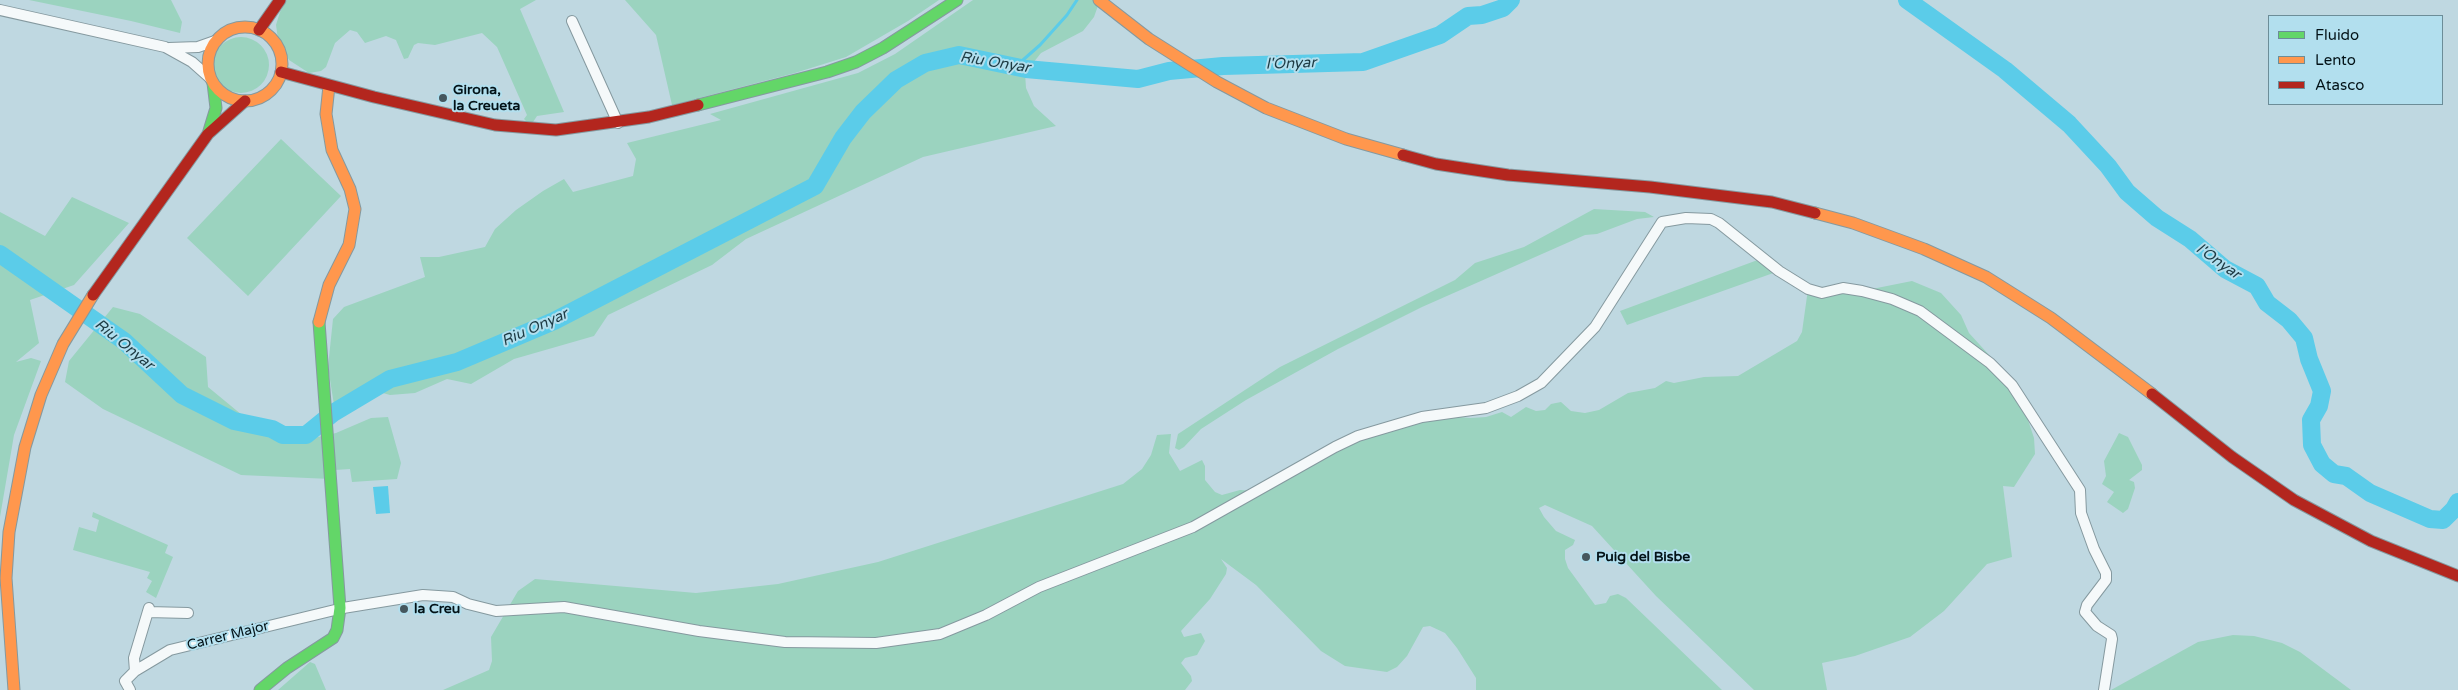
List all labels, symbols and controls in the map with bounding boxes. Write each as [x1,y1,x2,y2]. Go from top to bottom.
legend [2268,15,2443,105]
text: Fluido [2315,26,2359,44]
water label: Riu Onyar [959,49,1031,77]
text: Lento [2315,51,2356,69]
water label: l'Onyar [1266,54,1316,74]
text: Atasco [2315,76,2364,94]
place label: Girona, la Creueta [453,82,520,114]
marker: Girona, la Creueta [437,92,449,104]
water label: l'Onyar [2192,240,2244,284]
water label: Riu Onyar [499,305,571,351]
water label: Riu Onyar [91,316,157,374]
place label: Puig del Bisbe [1596,549,1690,565]
marker: Puig del Bisbe [1580,551,1592,563]
place label: la Creu [414,601,460,617]
marker: la Creu [398,603,410,615]
street label: Carrer Major [185,618,271,654]

